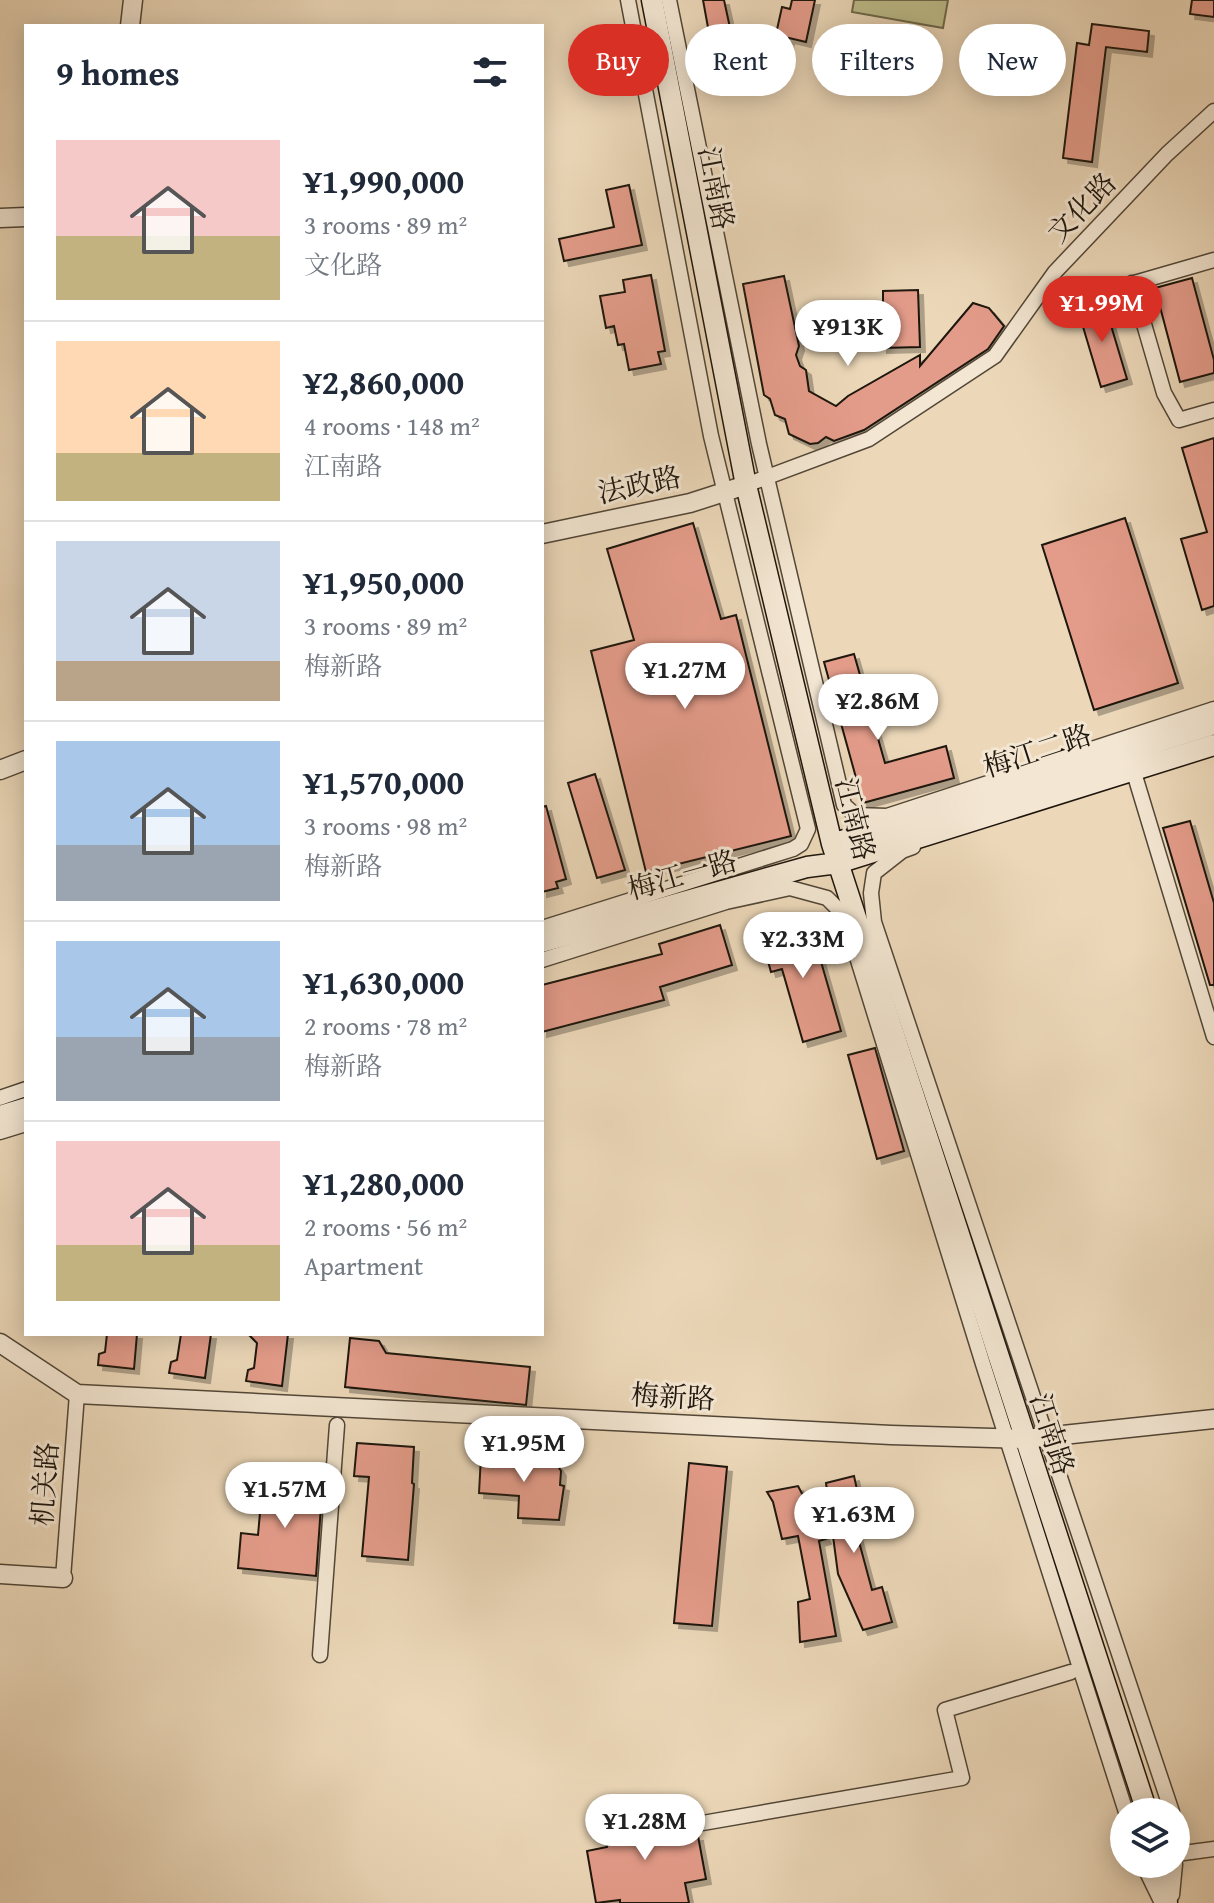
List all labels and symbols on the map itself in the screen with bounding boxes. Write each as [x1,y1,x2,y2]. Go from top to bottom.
street label: 江南路 [689,143,745,233]
street label: 文化路 [1037,163,1125,251]
pin: ¥1.99M [1037,276,1167,344]
pin: ¥913K [792,300,904,368]
street label: 法政路 [594,455,684,513]
pin: ¥1.27M [620,643,750,711]
pin: ¥2.86M [813,674,943,742]
street label: 梅江二路 [977,713,1097,787]
street label: 江南路 [826,773,886,865]
street label: 梅江一路 [623,839,741,909]
pin: ¥2.33M [738,912,868,980]
street label: 梅新路 [630,1373,716,1419]
street label: 江南路 [1021,1388,1085,1480]
pin: ¥1.95M [459,1416,589,1484]
street label: 机关路 [21,1441,67,1527]
pin: ¥1.57M [220,1462,350,1530]
pin: ¥1.63M [789,1487,919,1555]
pin: ¥1.28M [580,1794,710,1862]

